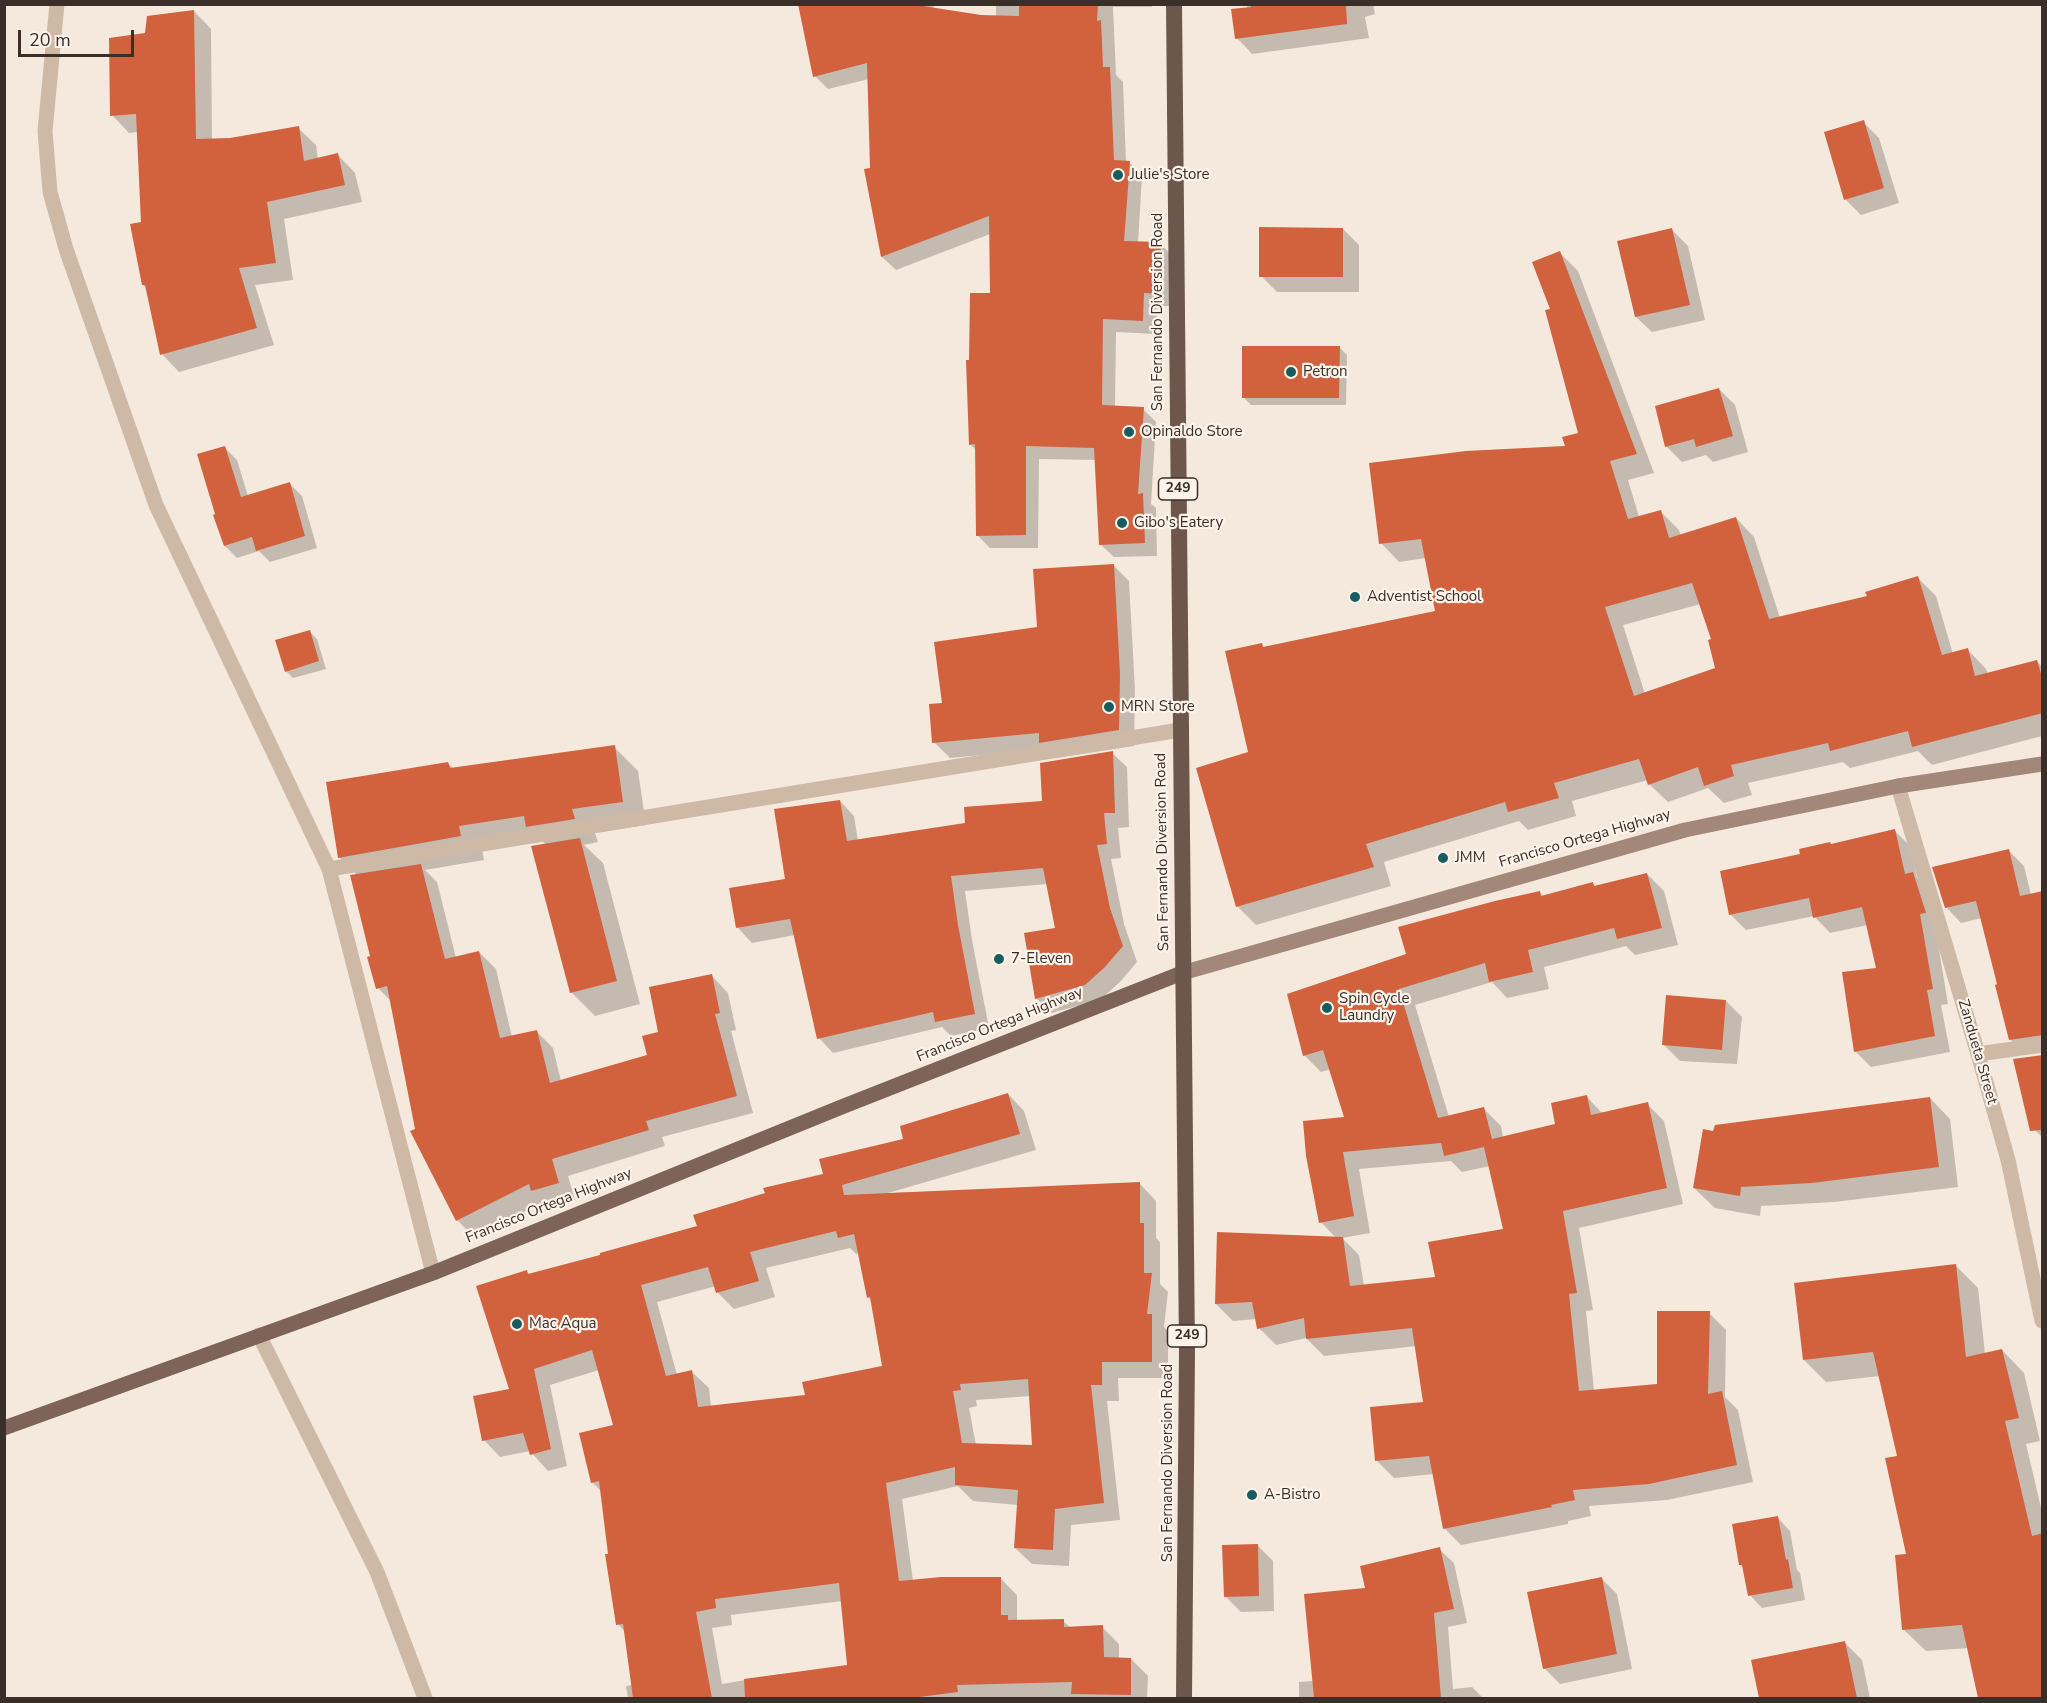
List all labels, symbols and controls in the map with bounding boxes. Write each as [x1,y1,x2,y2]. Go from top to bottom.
scale bar [21,18,136,56]
text: 20 m [29,28,71,52]
place label: Julie's Store [1130,166,1210,184]
marker: Julie's Store [1111,168,1125,182]
street label: San Fernando Diversion Road [1149,213,1167,411]
place label: Petron [1303,363,1348,381]
marker: Petron [1284,365,1298,379]
place label: Opinaldo Store [1141,423,1242,441]
marker: Opinaldo Store [1122,425,1136,439]
road number: 249 [1158,478,1198,500]
place label: Gibo's Eatery [1134,514,1223,532]
marker: Gibo's Eatery [1115,516,1129,530]
place label: Adventist School [1367,588,1482,606]
marker: Adventist School [1348,590,1362,604]
place label: MRN Store [1121,698,1195,716]
marker: MRN Store [1102,700,1116,714]
street label: San Fernando Diversion Road [1152,753,1174,951]
street label: Francisco Ortega Highway [1497,806,1673,872]
place label: JMM [1455,849,1486,867]
marker: JMM [1436,851,1450,865]
place label: 7-Eleven [1011,950,1071,968]
marker: 7-Eleven [992,952,1006,966]
street label: Francisco Ortega Highway [914,983,1086,1067]
place label: Spin Cycle Laundry [1339,990,1409,1025]
street label: Zandueta Street [1953,997,2001,1107]
marker: Spin Cycle Laundry [1320,1001,1334,1015]
street label: Francisco Ortega Highway [463,1164,635,1248]
place label: Mac Aqua [529,1315,597,1333]
marker: Mac Aqua [510,1317,524,1331]
road number: 249 [1168,1325,1206,1347]
street label: San Fernando Diversion Road [1159,1364,1177,1562]
place label: A-Bistro [1264,1486,1321,1504]
marker: A-Bistro [1245,1488,1259,1502]

